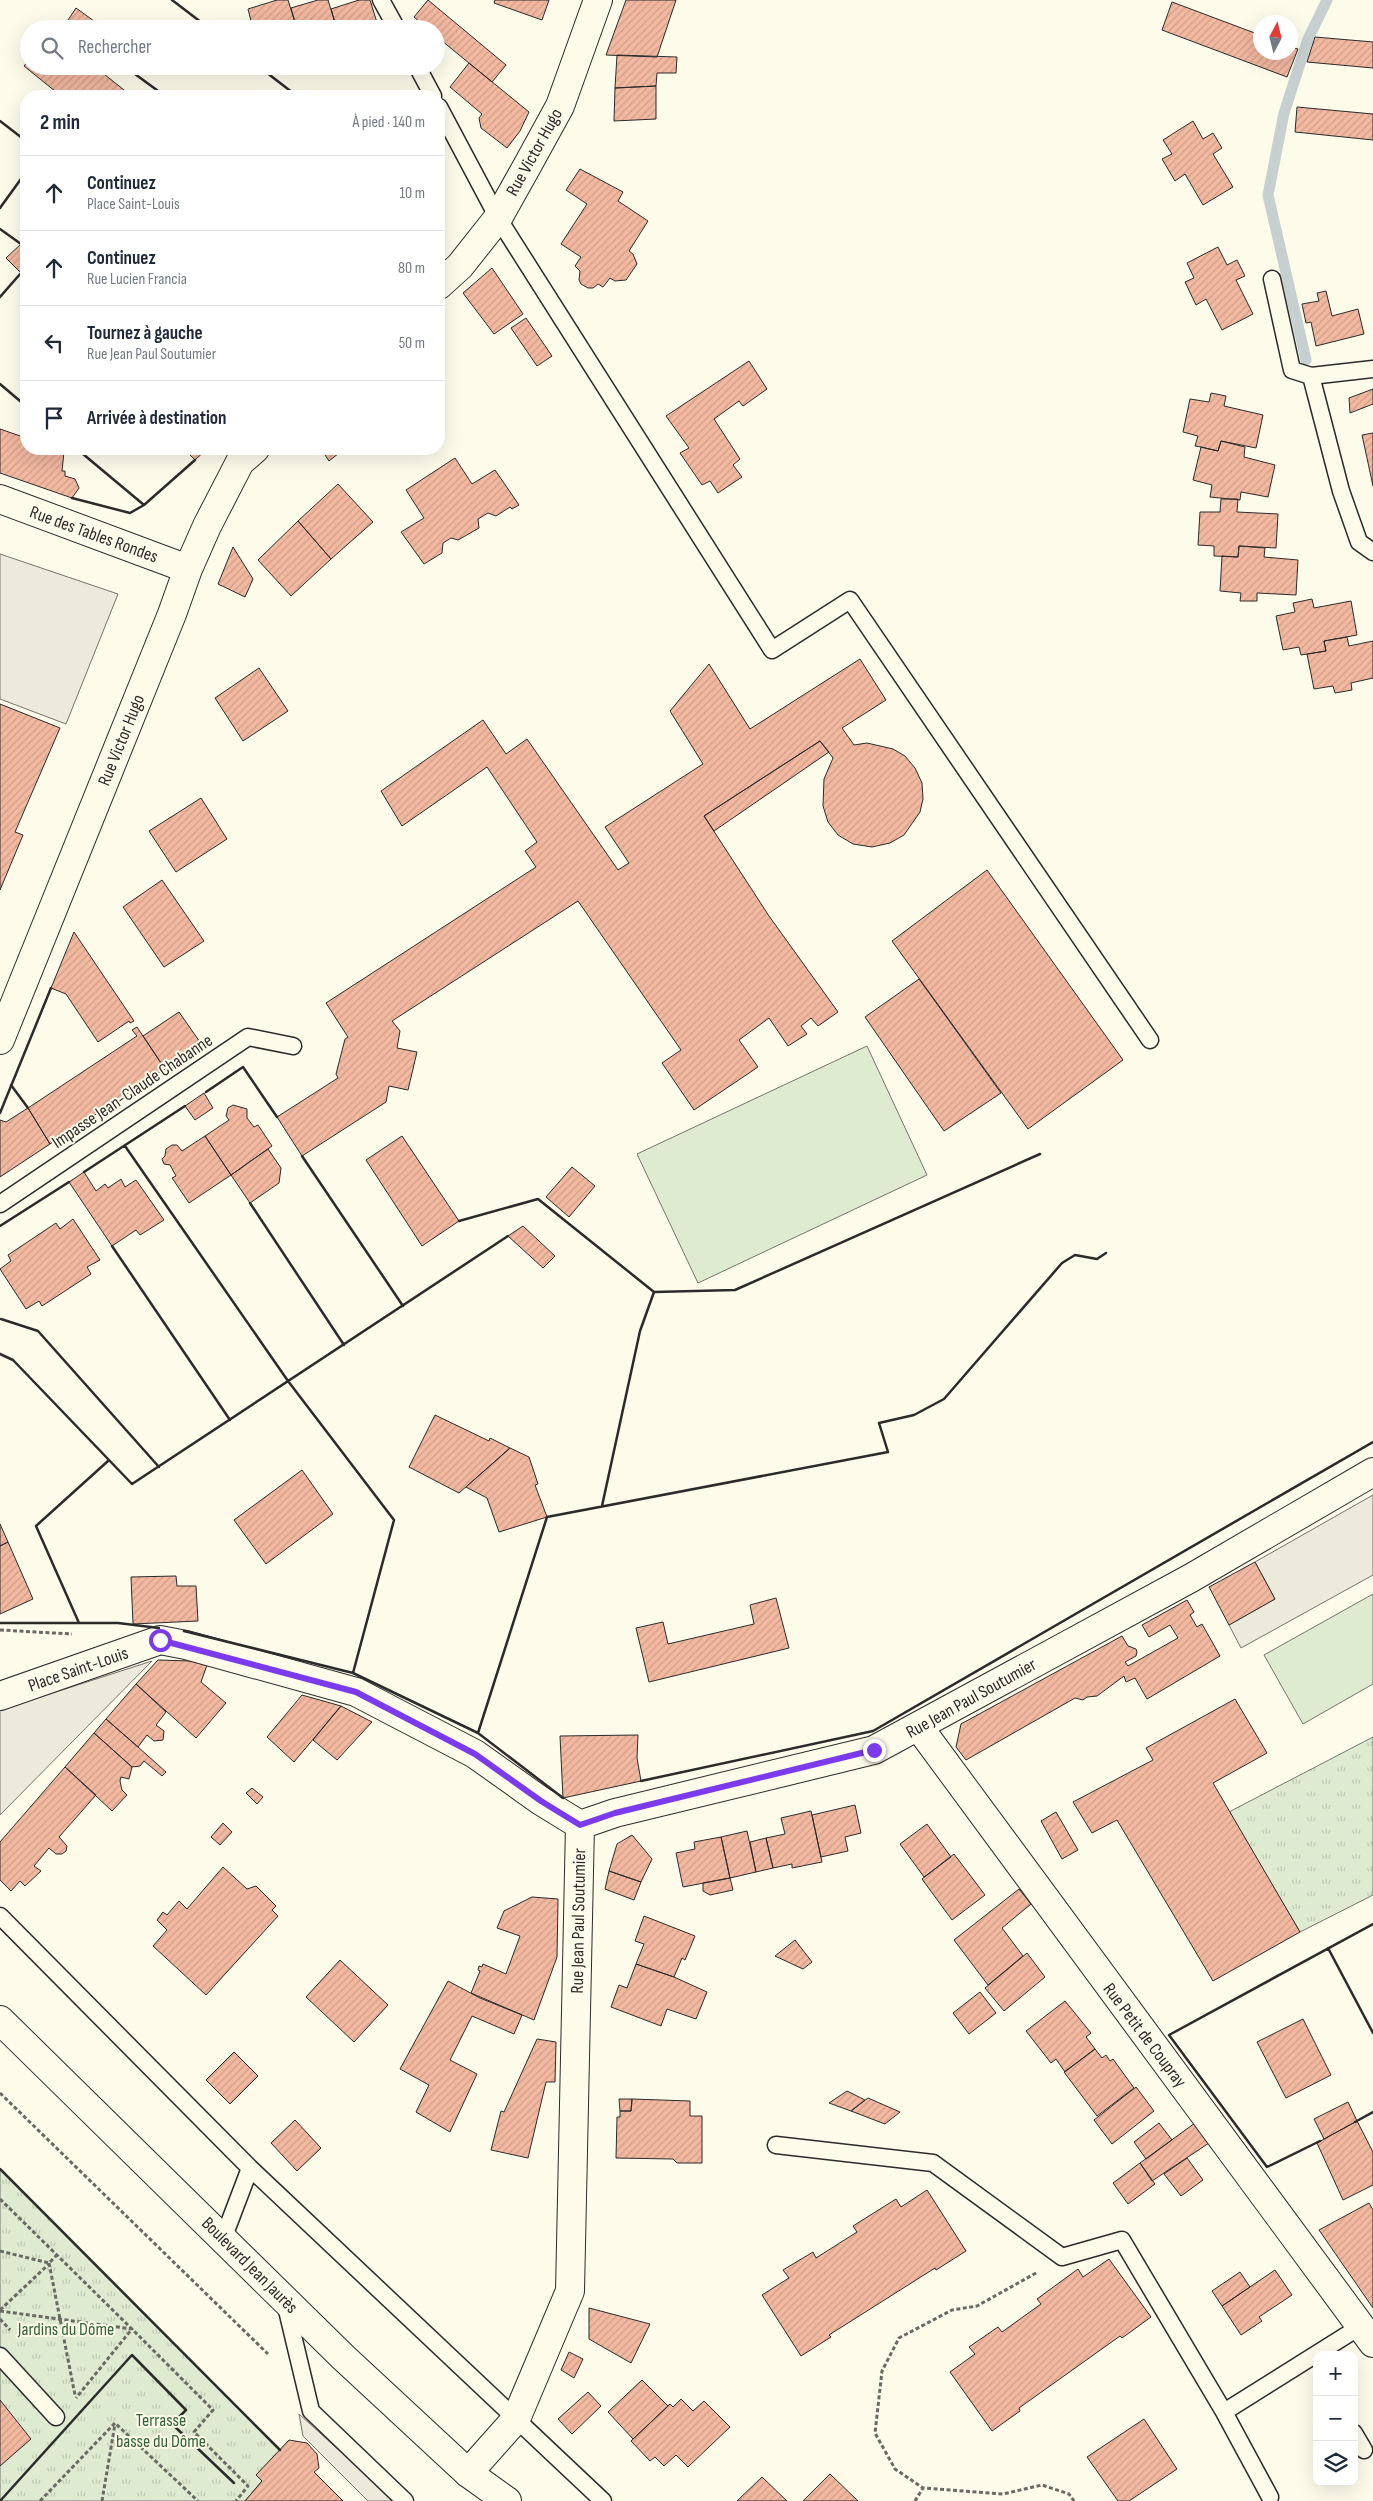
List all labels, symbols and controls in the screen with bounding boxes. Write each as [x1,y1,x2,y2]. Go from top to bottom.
north arrow [1253,15,1298,60]
search box [20,20,445,75]
icon: search [38,34,66,62]
text: Rechercher [78,36,152,59]
street label: Rue Victor Hugo [502,105,567,200]
text: 2 min [40,110,80,135]
text: À pied · 140 m [352,113,425,132]
text: Continuez [87,172,156,195]
icon: ahead [40,179,68,207]
text: 10 m [399,184,425,203]
text: Place Saint-Louis [87,195,180,214]
text: Continuez [87,247,156,270]
icon: ahead [40,254,68,282]
text: 80 m [398,259,425,278]
text: Rue Lucien Francia [87,270,187,289]
text: Tournez à gauche [87,322,203,345]
icon: left [40,329,68,357]
text: 50 m [399,334,425,353]
text: Rue Jean Paul Soutumier [87,345,216,364]
icon: arrive [40,404,68,432]
text: Arrivée à destination [87,407,227,430]
street label: Rue des Tables Rondes [27,502,161,567]
street label: Rue Victor Hugo [94,691,149,789]
street label: Impasse Jean-Claude Chabanne [48,1030,217,1153]
route start [149,1629,172,1652]
street label: Place Saint-Louis [25,1643,131,1696]
street label: Rue Jean Paul Soutumier [903,1654,1040,1743]
route end [863,1739,886,1762]
street label: Rue Jean Paul Soutumier [567,1848,590,1994]
street label: Rue Petit de Coupray [1099,1979,1191,2092]
street label: Boulevard Jean Jaurès [197,2213,302,2318]
park label: Jardins du Dôme [17,2319,114,2340]
map controls [1313,2351,1358,2486]
button: + [1313,2351,1358,2396]
button: − [1313,2396,1358,2441]
park label: Terrasse basse du Dôme [116,2410,206,2452]
button: layers [1313,2441,1358,2486]

